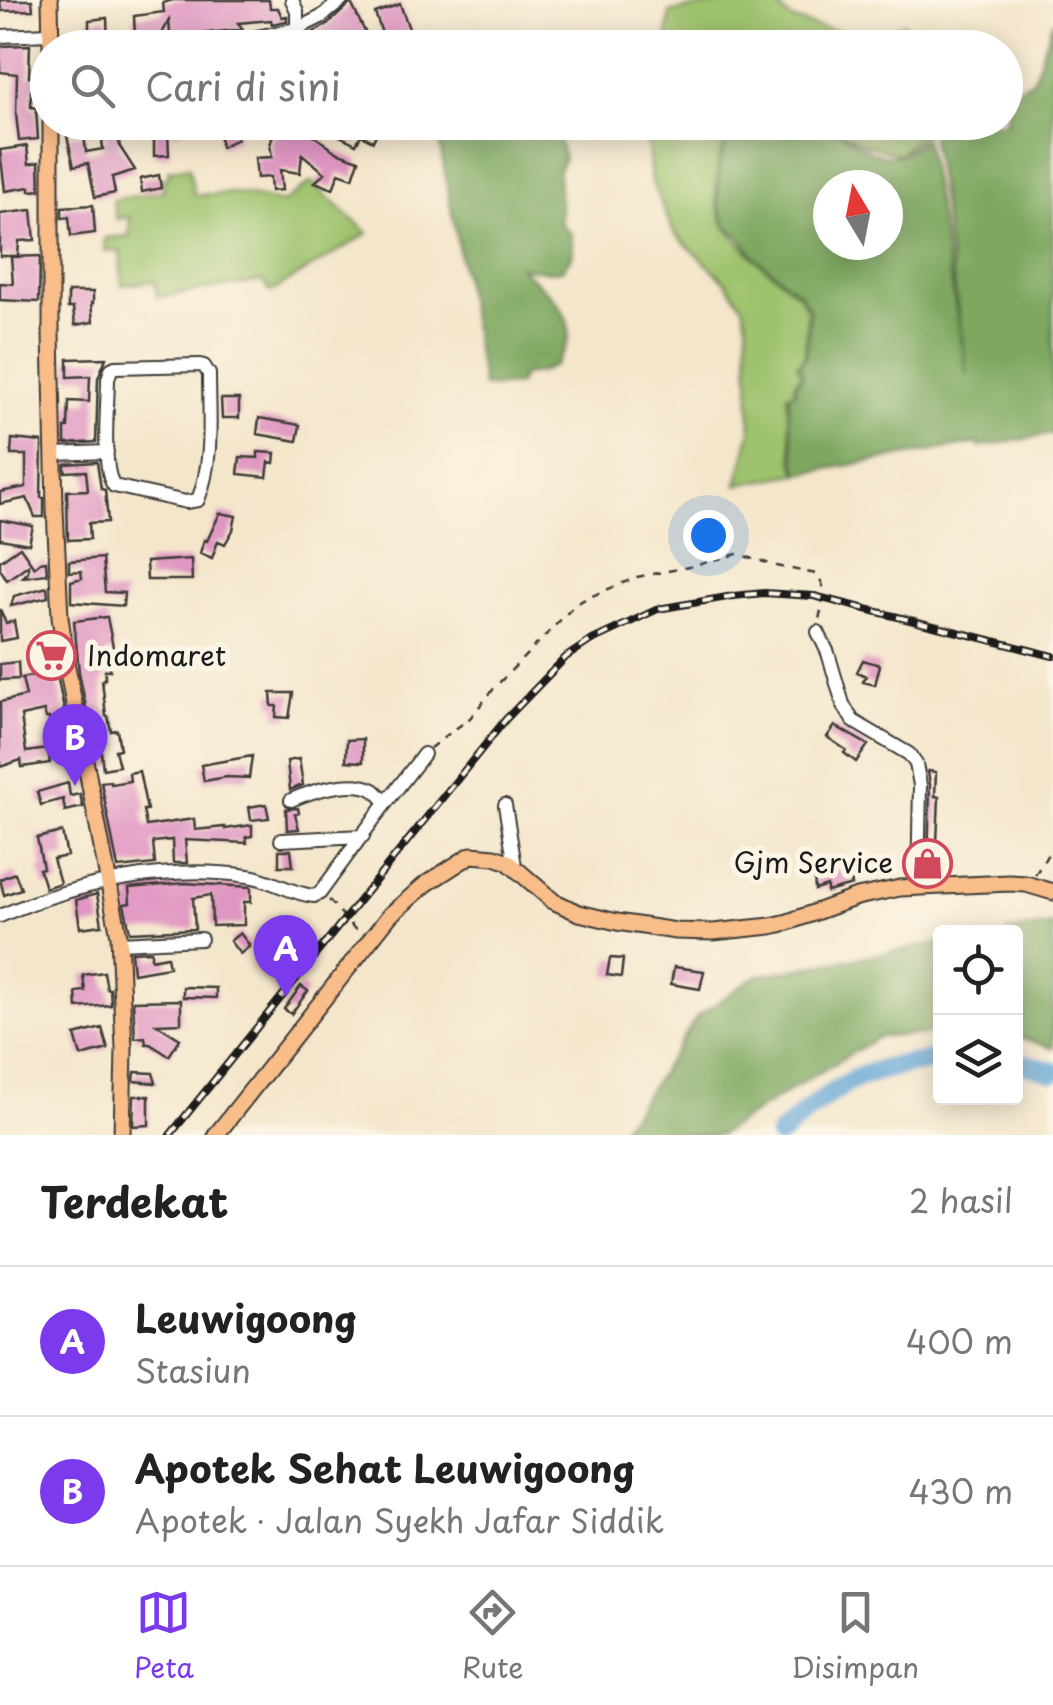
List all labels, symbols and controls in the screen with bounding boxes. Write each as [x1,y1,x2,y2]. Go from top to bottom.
search box [30,30,1023,140]
text: Cari di sini [145,57,341,114]
icon: search [65,58,120,113]
north arrow [813,170,903,260]
your location [683,510,734,561]
supermarket icon: Indomaret [26,630,78,682]
place label: Indomaret [87,633,226,676]
pin: B [42,704,108,786]
shop icon: Gjm Service [902,837,954,889]
place label: Gjm Service [733,840,893,883]
pin: A [254,914,318,997]
map controls [933,925,1023,1105]
button: locate [933,925,1023,1015]
button: layers [933,1015,1023,1105]
text: Terdekat [40,1169,228,1232]
text: 2 hasil [909,1176,1013,1224]
text: Leuwigoong [135,1289,357,1346]
text: A [60,1317,85,1365]
text: 400 m [906,1317,1013,1365]
text: Stasiun [135,1346,251,1394]
text: Apotek Sehat Leuwigoong [135,1439,635,1496]
text: B [62,1467,83,1515]
text: 430 m [908,1467,1013,1515]
text: Apotek · Jalan Syekh Jafar Siddik [135,1496,664,1544]
tab: Peta [134,1585,194,1688]
tab: Rute [462,1585,524,1688]
tab: Disimpan [791,1585,919,1688]

